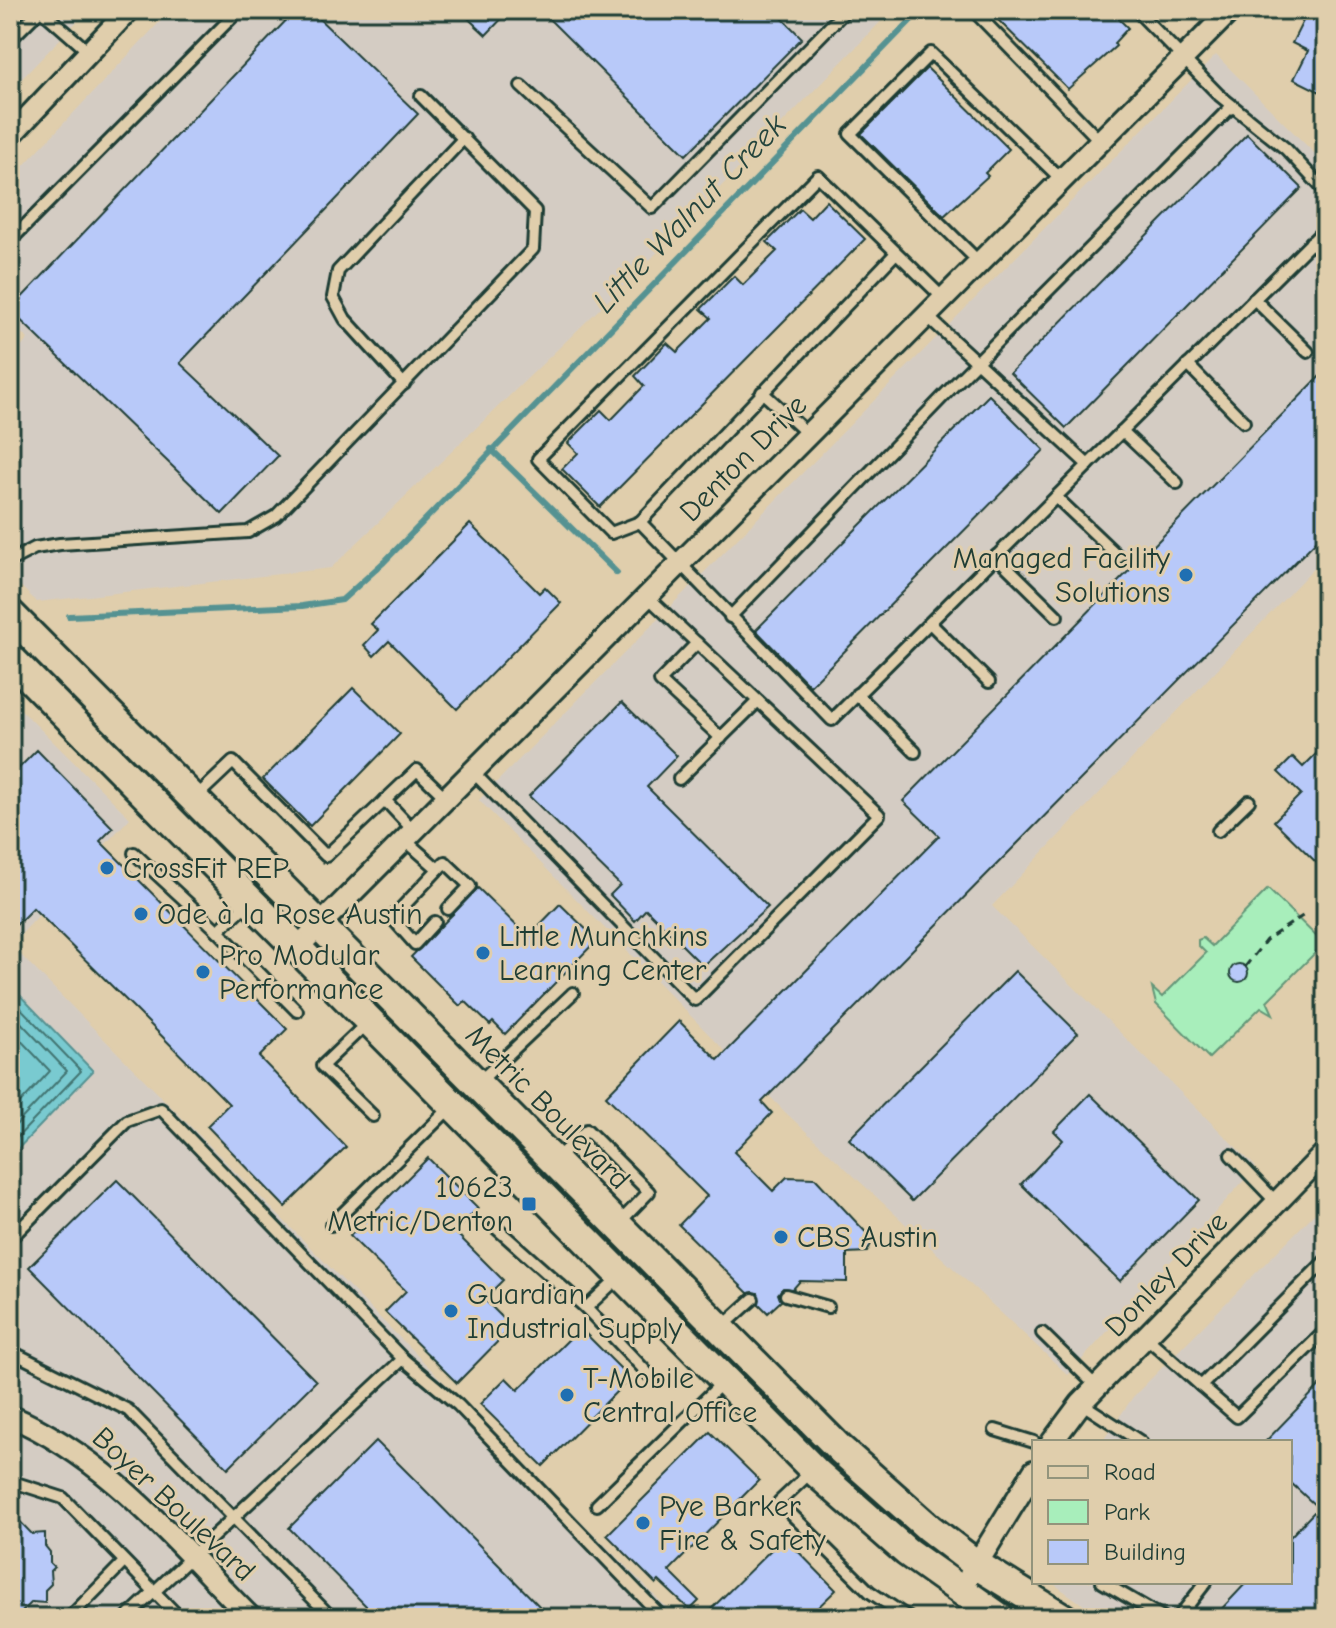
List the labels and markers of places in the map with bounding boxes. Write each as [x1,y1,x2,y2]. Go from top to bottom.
place label: Managed Facility Solutions [953,541,1171,610]
marker: Managed Facility Solutions [1177,566,1195,584]
place label: CrossFit REP [123,851,289,886]
marker: CrossFit REP [98,859,116,877]
place label: Ode à la Rose Austin [157,897,423,932]
marker: Ode à la Rose Austin [132,905,150,923]
place label: Little Munchkins Learning Center [499,919,708,988]
place label: Pro Modular Performance [219,938,383,1007]
marker: Little Munchkins Learning Center [474,944,492,962]
marker: Pro Modular Performance [194,963,212,981]
place label: 10623 Metric/Denton [327,1170,513,1239]
marker: 10623 Metric/Denton [520,1195,538,1213]
place label: CBS Austin [797,1220,938,1255]
marker: CBS Austin [772,1228,790,1246]
place label: Guardian Industrial Supply [467,1277,683,1346]
marker: Guardian Industrial Supply [442,1302,460,1320]
place label: T-Mobile Central Office [583,1361,757,1430]
marker: T-Mobile Central Office [558,1386,576,1404]
place label: Pye Barker Fire & Safety [659,1489,826,1558]
marker: Pye Barker Fire & Safety [634,1514,652,1532]

